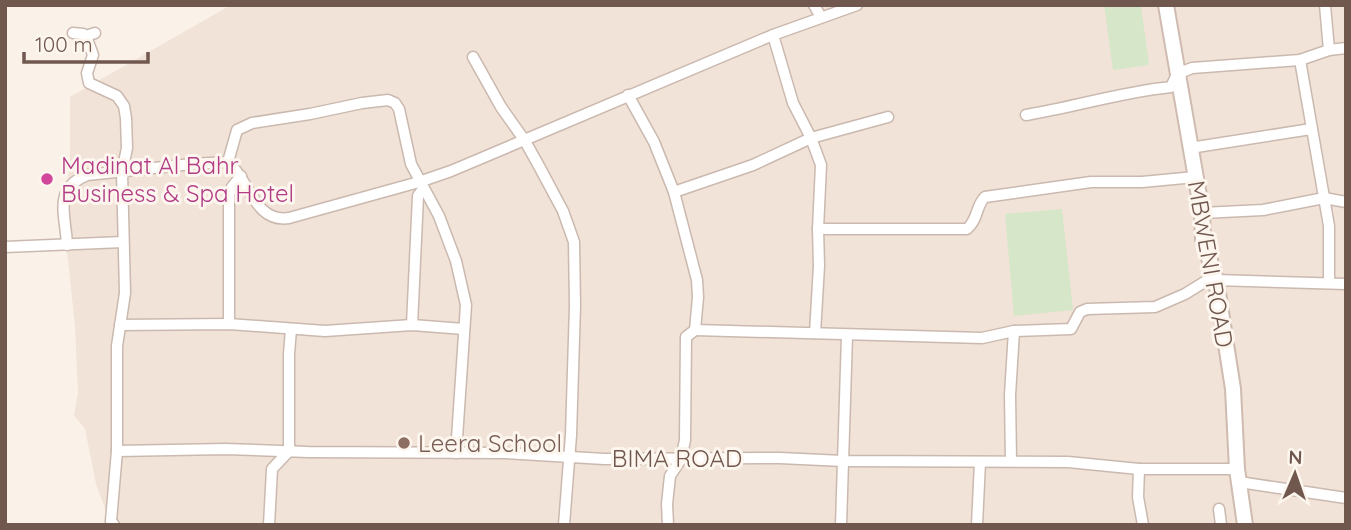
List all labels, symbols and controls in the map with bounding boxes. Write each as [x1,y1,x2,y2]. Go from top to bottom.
scale bar [24,21,149,65]
text: 100 m [35,31,93,57]
place label: Madinat Al Bahr Business & Spa Hotel [61,150,294,208]
marker: Madinat Al Bahr Business & Spa Hotel [39,171,55,187]
street label: MBWENI ROAD [1182,178,1240,350]
place label: Leera School [418,428,562,458]
marker: Leera School [396,435,412,451]
north arrow [1260,439,1330,509]
street label: BIMA ROAD [612,443,742,473]
text: N [1288,445,1303,469]

